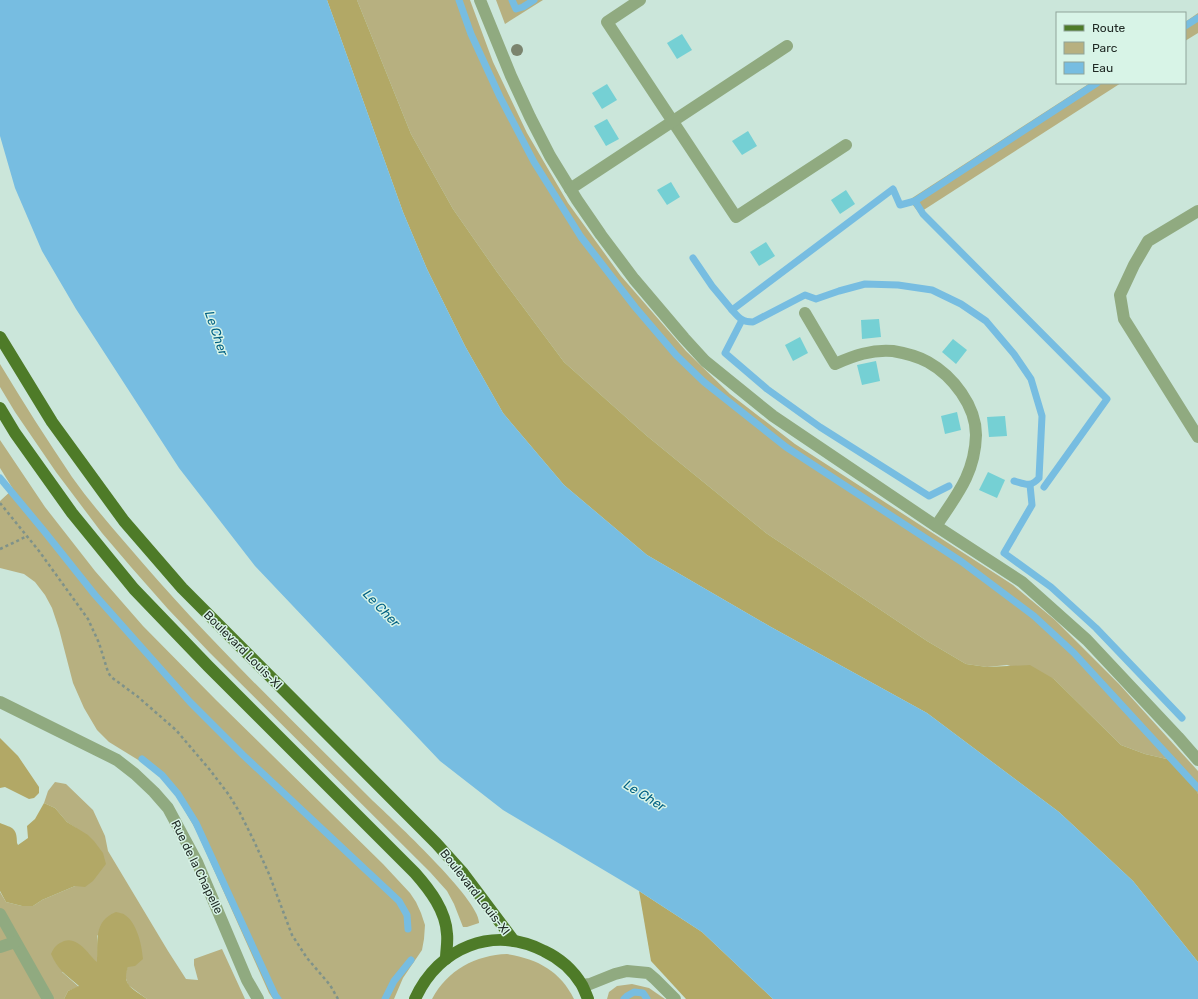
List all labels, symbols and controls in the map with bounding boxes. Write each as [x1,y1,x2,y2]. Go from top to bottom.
legend [1056,12,1186,84]
text: Route [1092,21,1126,35]
text: Parc [1092,41,1118,55]
text: Eau [1092,61,1113,75]
water label: Le Cher [202,309,231,358]
water label: Le Cher [360,586,404,631]
street label: Boulevard Louis-XI [201,608,285,692]
water label: Le Cher [621,777,669,815]
street label: Rue de la Chapelle [168,818,226,916]
street label: Boulevard Louis-XI [437,846,513,938]

